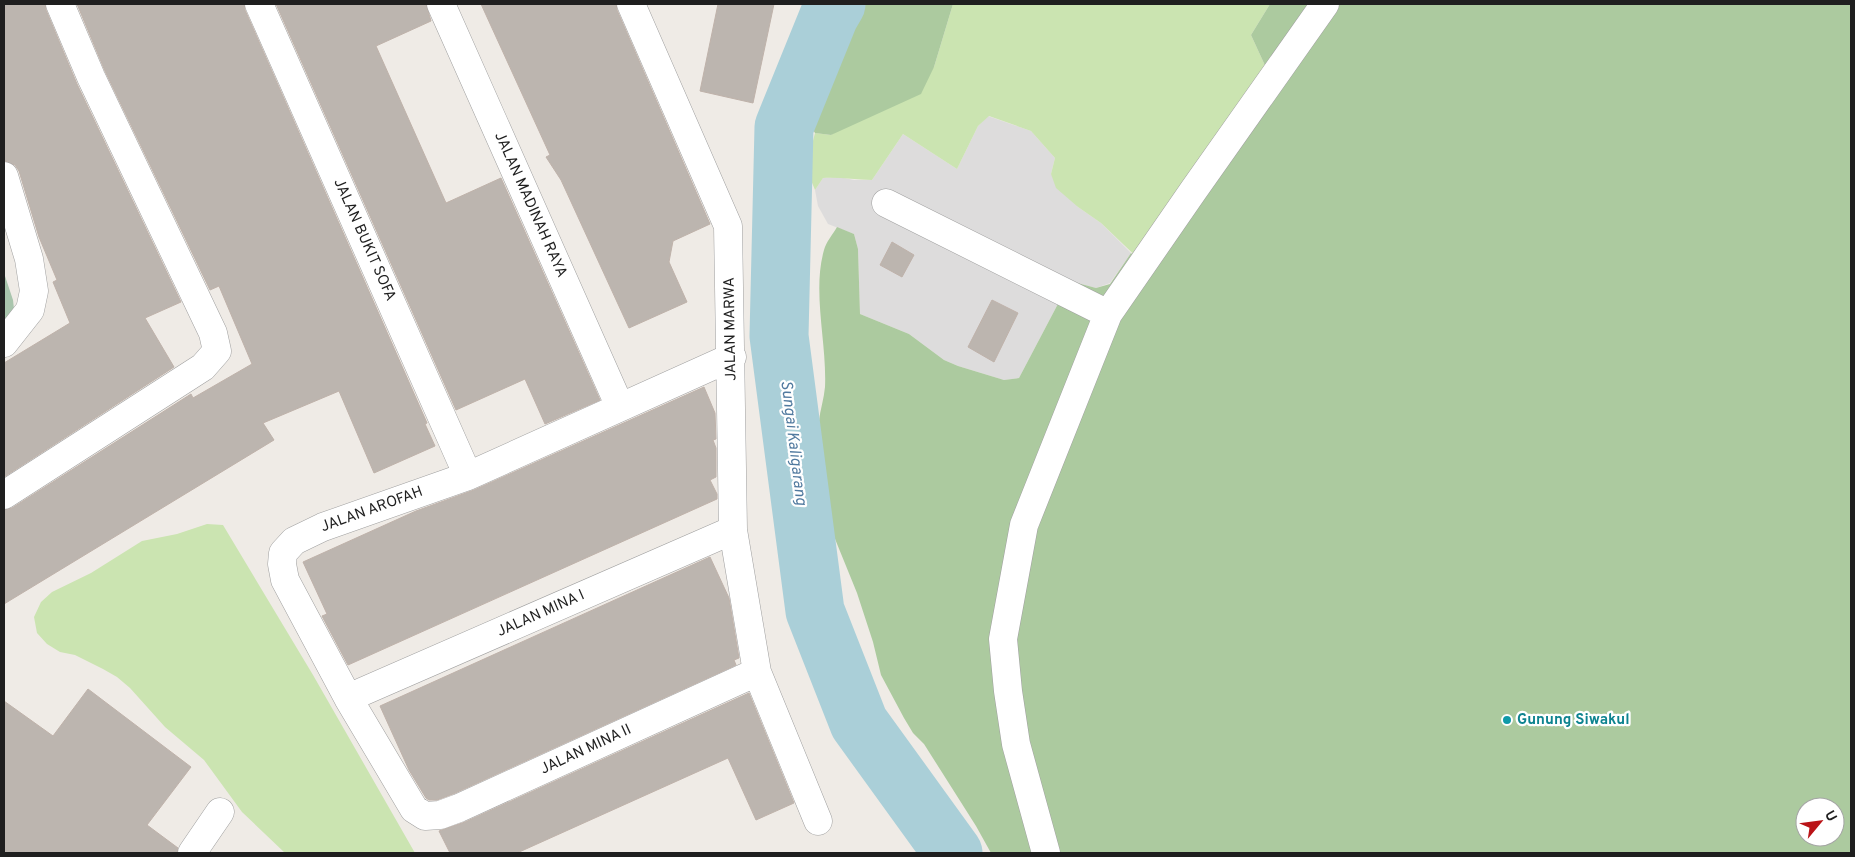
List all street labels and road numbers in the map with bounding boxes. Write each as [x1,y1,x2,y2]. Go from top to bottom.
street label: JALAN MADINAH RAYA [489,129,571,281]
street label: JALAN BUKIT SOFA [328,176,400,304]
street label: JALAN MARWA [721,277,741,381]
street label: JALAN AROFAH [318,483,426,537]
street label: JALAN MINA I [494,586,588,642]
street label: JALAN MINA II [537,721,635,779]

